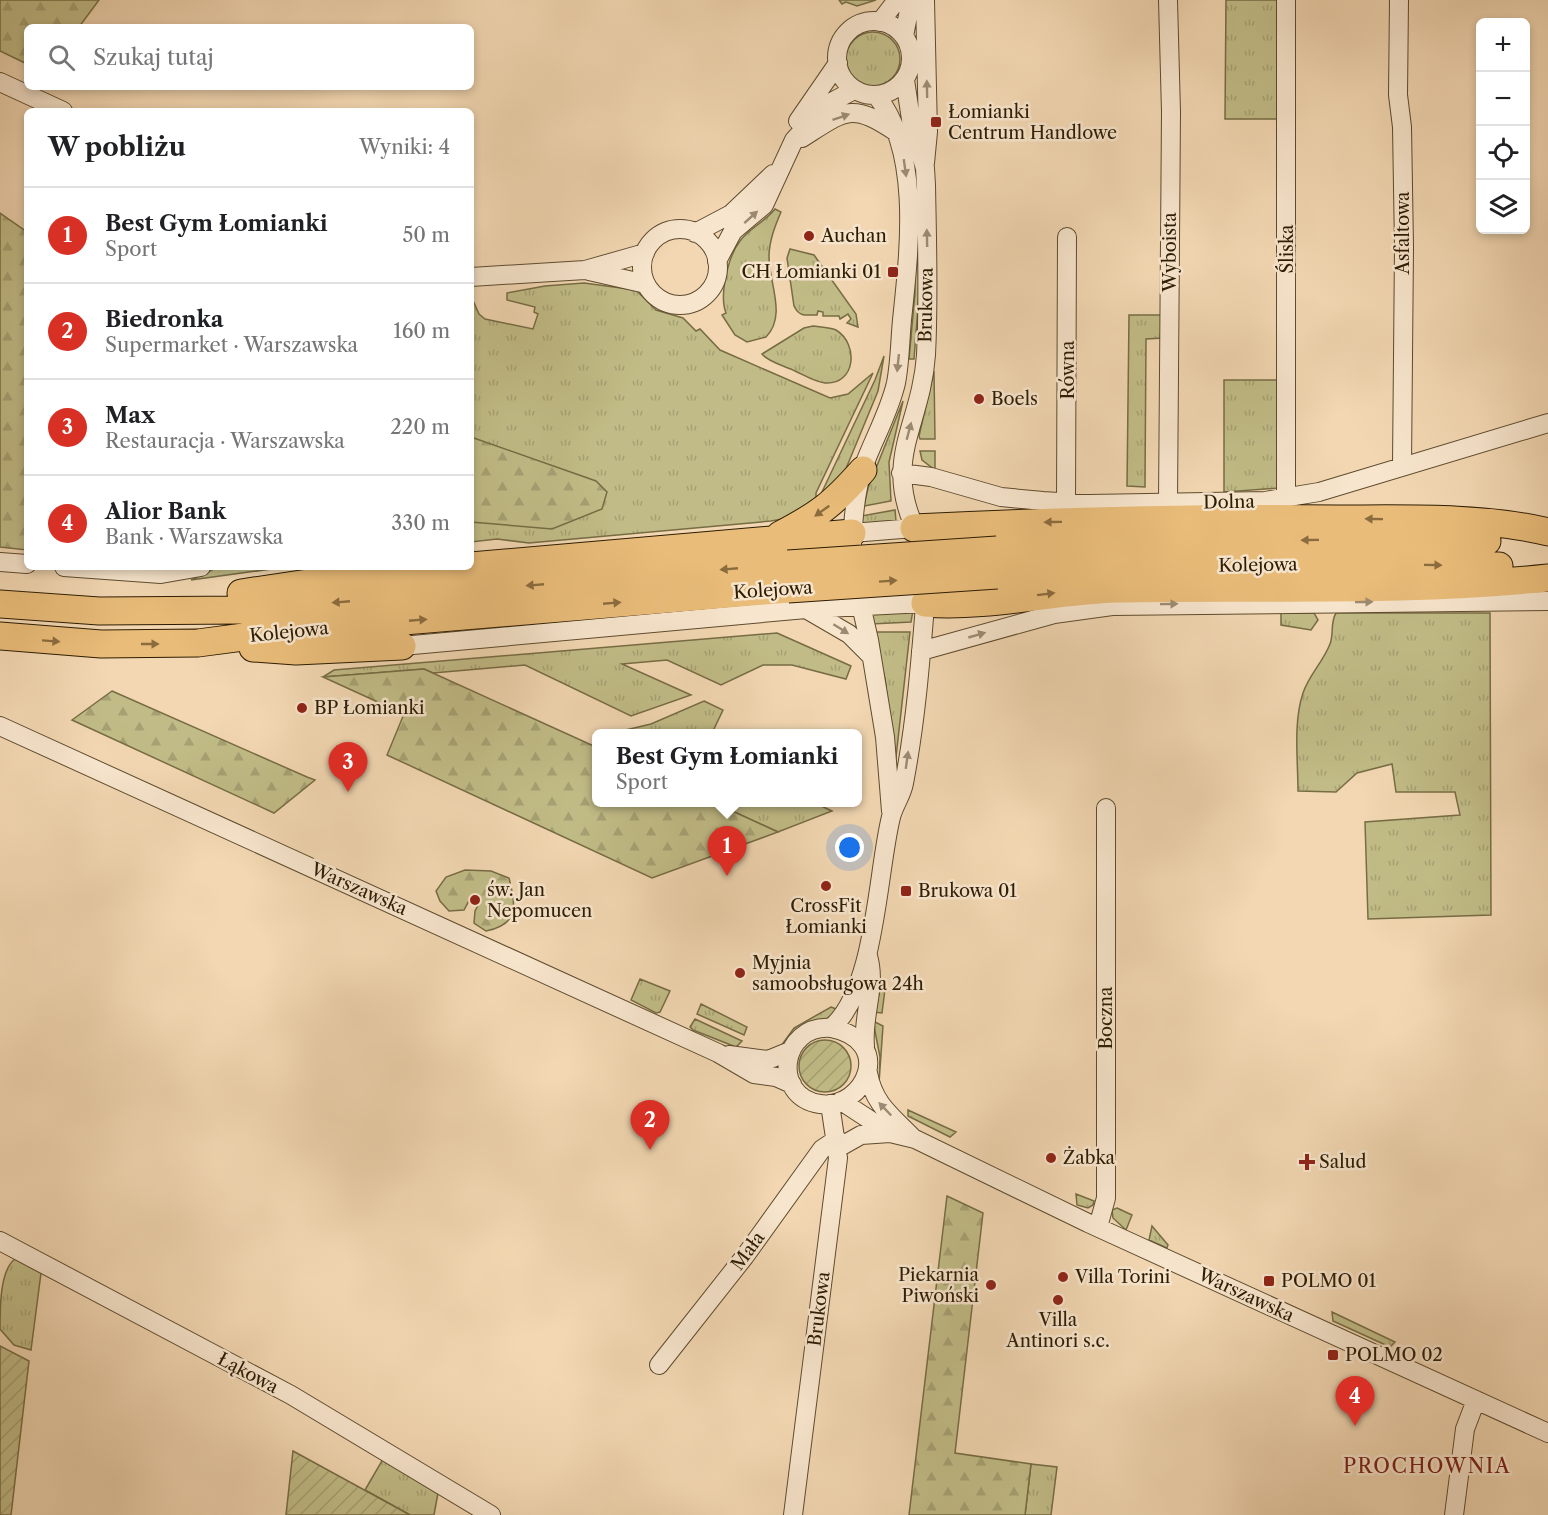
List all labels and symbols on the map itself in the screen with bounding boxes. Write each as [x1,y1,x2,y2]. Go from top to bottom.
one-way arrow [922,79,932,98]
place label: Łomianki Centrum Handlowe [948,101,1117,144]
one-way arrow [832,111,850,121]
marker: Łomianki Centrum Handlowe [929,115,943,129]
one-way arrow [901,159,910,178]
street label: Asfaltowa [1392,191,1414,276]
one-way arrow [743,211,758,224]
street label: Wyboista [1159,212,1181,293]
street label: Śliska [1275,224,1298,273]
place label: Auchan [820,225,887,247]
one-way arrow [922,228,932,247]
marker: Auchan [802,229,816,243]
place label: CH Łomianki 01 [741,261,881,283]
marker: CH Łomianki 01 [886,265,900,279]
street label: Brukowa [914,267,938,343]
street label: Równa [1057,340,1079,400]
one-way arrow [893,353,903,372]
place label: Boels [991,388,1038,410]
marker: Boels [972,392,986,406]
one-way arrow [905,422,914,440]
street label: Dolna [1203,491,1256,513]
one-way arrow [814,505,830,516]
one-way arrow [1365,514,1384,524]
one-way arrow [1044,517,1063,526]
one-way arrow [1300,535,1319,545]
street label: Kolejowa [1218,553,1298,577]
one-way arrow [1424,560,1443,570]
one-way arrow [720,564,739,574]
street label: Kolejowa [733,576,814,604]
one-way arrow [878,577,897,586]
one-way arrow [525,580,544,590]
one-way arrow [1037,589,1056,599]
one-way arrow [331,597,350,607]
one-way arrow [1354,598,1373,607]
one-way arrow [603,599,622,608]
one-way arrow [1159,599,1178,609]
one-way arrow [408,615,427,625]
street label: Kolejowa [248,617,330,647]
one-way arrow [833,624,849,635]
one-way arrow [968,630,986,639]
one-way arrow [41,636,60,646]
one-way arrow [140,639,159,648]
place label: BP Łomianki [314,697,425,719]
marker: BP Łomianki [295,701,309,715]
pin: 3 [328,742,368,792]
one-way arrow [903,750,912,769]
pin: 1 [708,826,746,876]
your location [835,833,864,862]
street label: Warszawska [306,858,411,920]
place label: św. Jan Nepomucen [487,879,592,922]
marker: CrossFit Łomianki [819,879,833,893]
place label: Brukowa 01 [918,880,1017,902]
marker: Brukowa 01 [899,884,913,898]
marker: św. Jan Nepomucen [468,893,482,907]
place label: CrossFit Łomianki [785,895,867,938]
place label: Myjnia samoobsługowa 24h [752,952,924,995]
marker: Myjnia samoobsługowa 24h [733,966,747,980]
street label: Boczna [1095,986,1117,1050]
pin: 2 [630,1100,670,1150]
one-way arrow [878,1102,892,1117]
place label: Żabka [1063,1146,1116,1169]
marker: Żabka [1044,1151,1058,1165]
place label: Salud [1319,1151,1367,1173]
marker: Salud [1300,1155,1314,1169]
street label: Mała [727,1227,770,1275]
street label: Warszawska [1194,1263,1298,1327]
place label: Piekarnia Piwoński [898,1264,980,1307]
place label: Villa Torini [1074,1266,1171,1288]
street label: Brukowa [803,1270,835,1348]
marker: Villa Torini [1056,1270,1070,1284]
place label: POLMO 01 [1281,1270,1377,1292]
marker: POLMO 01 [1262,1274,1276,1288]
marker: Piekarnia Piwoński [984,1278,998,1292]
marker: Villa Antinori s.c. [1051,1293,1065,1307]
place label: Villa Antinori s.c. [1005,1309,1110,1352]
place label: POLMO 02 [1345,1344,1443,1366]
street label: Łąkowa [214,1348,282,1398]
marker: POLMO 02 [1326,1348,1340,1362]
pin: 4 [1336,1376,1374,1426]
district label: PROCHOWNIA [1343,1454,1511,1478]

